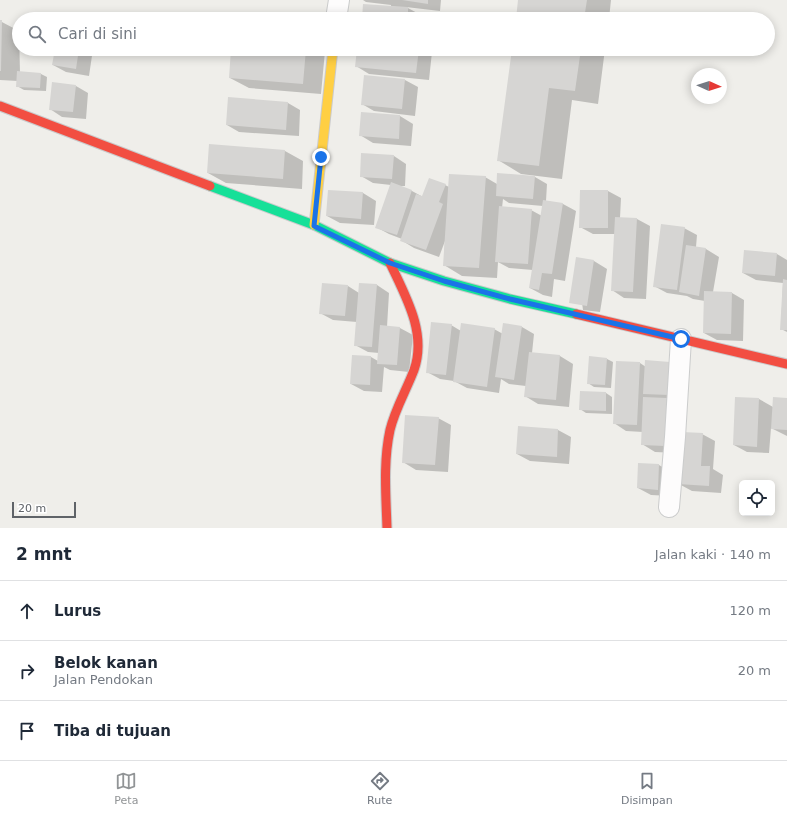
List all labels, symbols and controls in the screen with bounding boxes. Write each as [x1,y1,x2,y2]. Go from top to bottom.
search box [12,12,775,56]
icon: search [26,23,48,45]
text: Cari di sini [58,25,137,43]
north arrow [691,68,727,104]
route end [312,148,330,166]
route start [672,330,690,348]
map controls [739,480,775,516]
button: locate [739,480,775,516]
scale bar [12,500,76,519]
text: 20 m [18,502,46,515]
text: 2 mnt [16,544,72,564]
text: Jalan kaki · 140 m [655,547,771,562]
icon: ahead [16,600,38,622]
text: Lurus [54,602,101,620]
text: 120 m [729,603,771,618]
text: Belok kanan [54,654,158,672]
icon: right [16,660,38,682]
text: 20 m [738,663,771,678]
text: Jalan Pendokan [54,672,153,687]
icon: arrive [16,720,38,742]
text: Tiba di tujuan [54,722,171,740]
tab: Peta [114,770,138,807]
tab: Rute [367,770,392,807]
tab: Disimpan [621,770,673,807]

